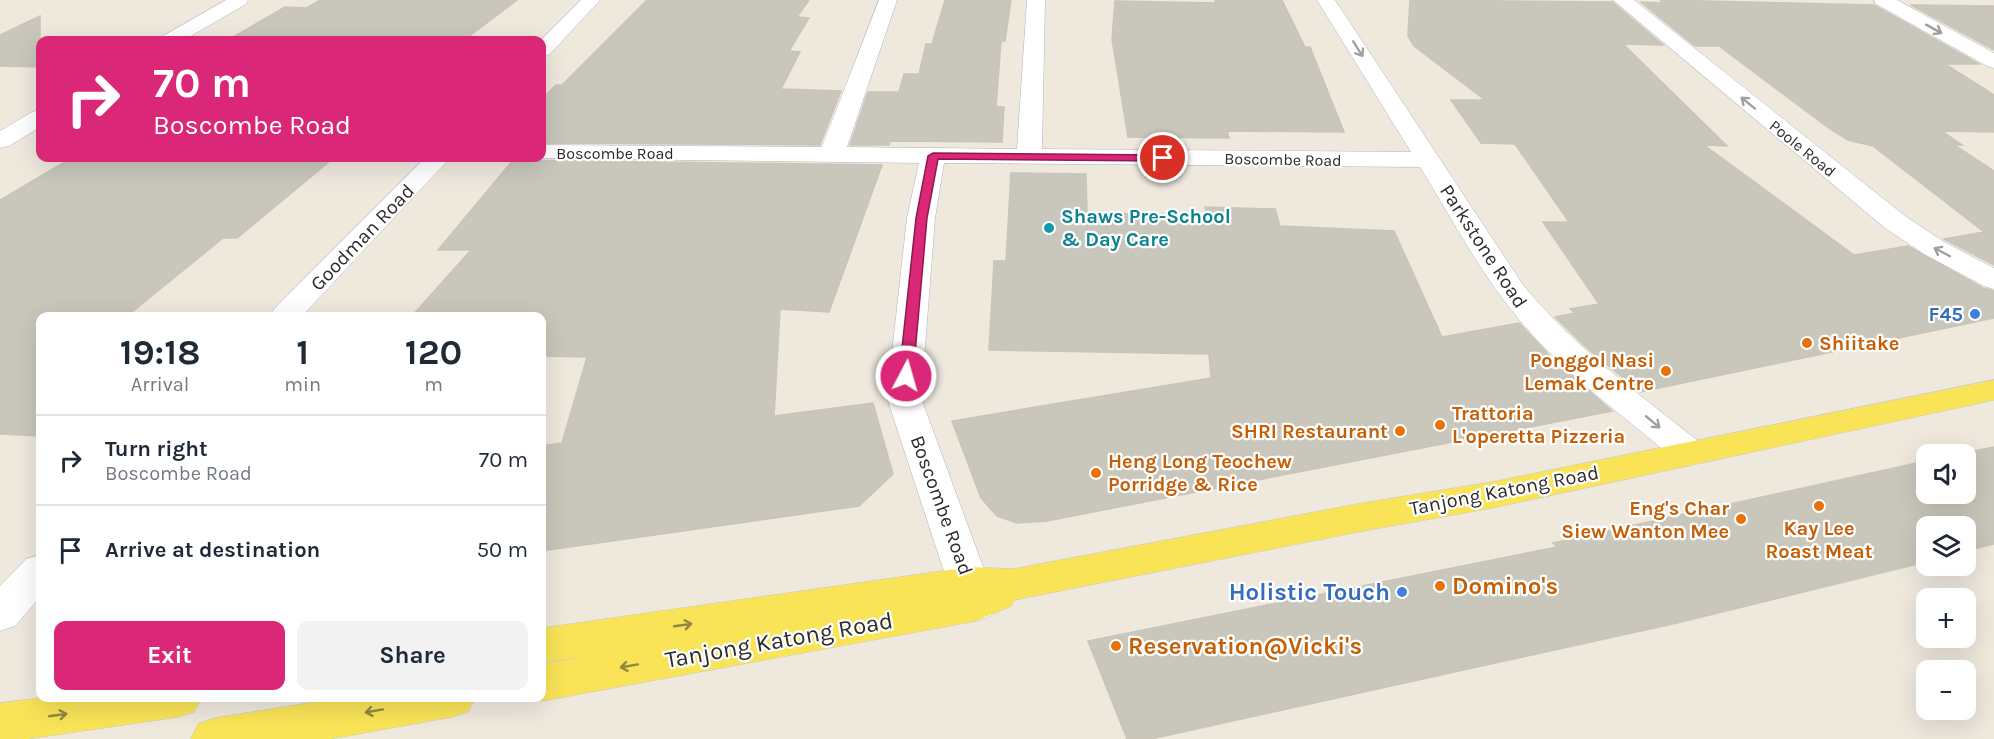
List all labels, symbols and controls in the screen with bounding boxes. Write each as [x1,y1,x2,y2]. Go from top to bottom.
one-way arrow [1925,23,1942,35]
one-way arrow [1352,40,1364,57]
text: 70 m [153,58,251,108]
icon: right [54,60,132,138]
one-way arrow [1740,97,1756,110]
text: Boscombe Road [153,109,351,141]
street label: Poole Road [1766,116,1840,181]
pin [1137,132,1188,183]
icon: arrive [1146,141,1179,174]
street label: Boscombe Road [556,144,674,163]
street label: Boscombe Road [1224,149,1342,170]
street label: Goodman Road [306,179,419,295]
street label: Parkstone Road [1435,180,1532,312]
place label: Shaws Pre-School & Day Care [1061,205,1231,251]
marker: Shaws Pre-School & Day Care [1042,221,1056,235]
one-way arrow [1934,246,1952,257]
place label: F45 [1929,303,1963,326]
marker: F45 [1968,307,1982,321]
text: 19:18 [120,331,200,373]
text: 1 [296,331,309,373]
text: 120 [405,331,462,373]
place label: Shiitake [1819,332,1899,355]
marker: Shiitake [1800,336,1814,350]
position arrow [874,344,938,408]
place label: Ponggol Nasi Lemak Centre [1524,349,1654,395]
marker: Ponggol Nasi Lemak Centre [1659,364,1673,378]
text: Arrival [131,373,189,396]
text: min [284,373,321,396]
text: m [424,373,443,396]
place label: Trattoria L'operetta Pizzeria [1452,402,1625,448]
one-way arrow [1645,415,1660,429]
marker: Trattoria L'operetta Pizzeria [1433,418,1447,432]
place label: SHRI Restaurant [1231,420,1388,443]
marker: SHRI Restaurant [1393,424,1407,438]
street label: Boscombe Road [906,432,977,578]
text: Turn right [105,436,208,462]
icon: right [54,444,87,477]
map controls [1916,444,1976,720]
button: sound [1916,444,1976,504]
text: 70 m [479,447,528,473]
place label: Heng Long Teochew Porridge & Rice [1108,450,1292,496]
street label: Tanjong Katong Road [1407,461,1601,520]
text: Boscombe Road [105,462,252,485]
marker: Heng Long Teochew Porridge & Rice [1089,466,1103,480]
place label: Eng's Char Siew Wanton Mee [1561,497,1729,543]
marker: Kay Lee Roast Meat [1812,499,1826,513]
marker: Eng's Char Siew Wanton Mee [1734,512,1748,526]
button: layers [1916,516,1976,576]
place label: Kay Lee Roast Meat [1765,517,1873,563]
icon: arrive [54,534,87,567]
text: Arrive at destination [105,537,320,563]
text: 50 m [477,537,528,563]
place label: Domino's [1452,572,1558,600]
place label: Holistic Touch [1229,578,1390,606]
marker: Domino's [1433,579,1447,593]
marker: Holistic Touch [1395,585,1409,599]
button: + [1916,588,1976,648]
street label: Tanjong Katong Road [663,606,895,674]
one-way arrow [672,619,692,630]
button: Exit [54,621,285,690]
button: Share [297,621,528,690]
place label: Reservation@Vicki's [1128,632,1362,660]
marker: Reservation@Vicki's [1109,639,1123,653]
button: − [1916,660,1976,720]
one-way arrow [620,661,640,672]
one-way arrow [365,706,384,717]
one-way arrow [48,709,67,720]

